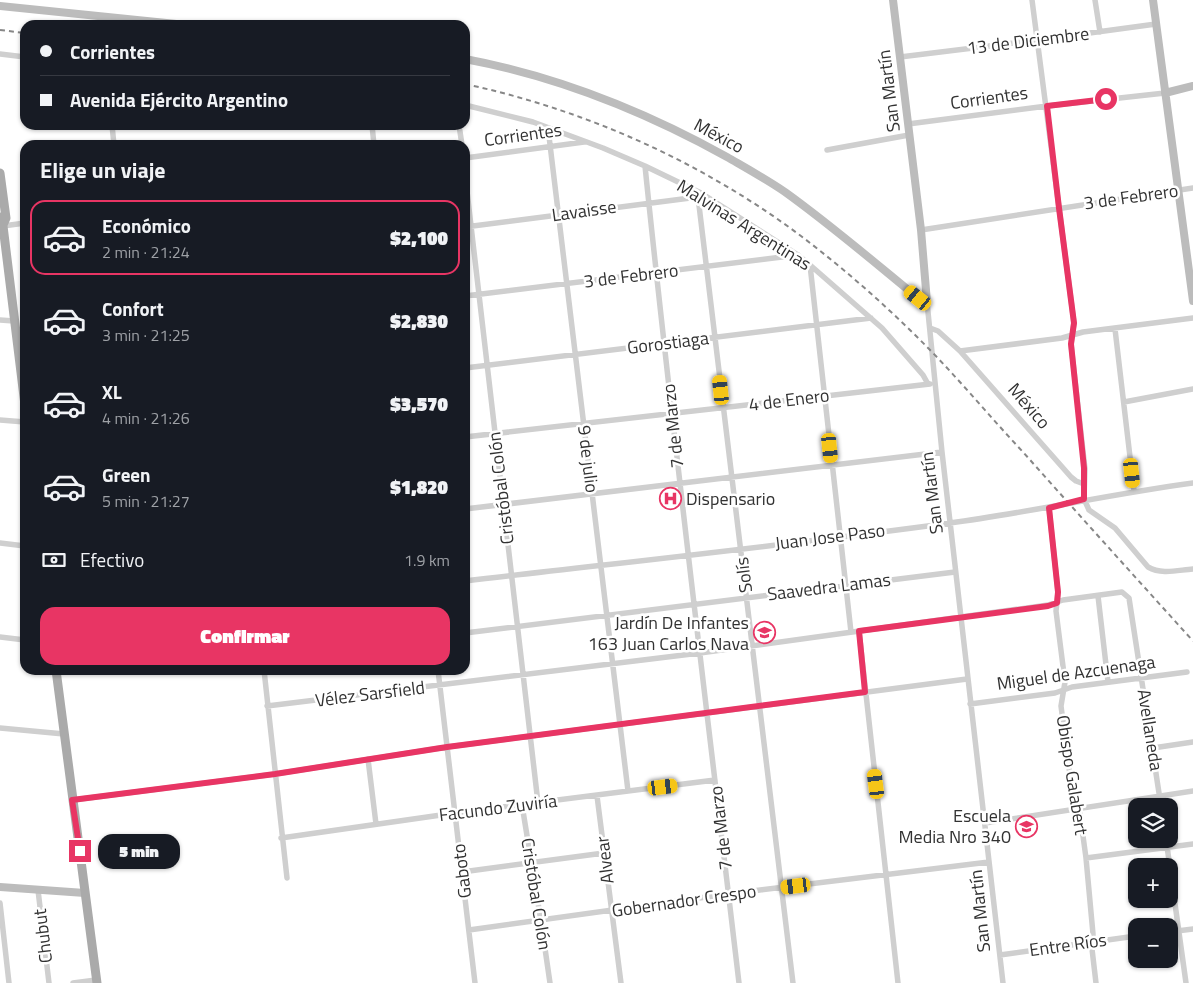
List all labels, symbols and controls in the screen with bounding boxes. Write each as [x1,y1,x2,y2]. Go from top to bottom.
street label: 13 de Diciembre [965,20,1091,61]
text: Corrientes [70,37,155,66]
street label: San Martín [870,48,907,134]
street label: Corrientes [948,79,1029,116]
text: Avenida Ejército Argentino [70,85,288,114]
route start [1095,88,1117,110]
street label: México [689,111,749,160]
street label: Corrientes [482,116,563,153]
text: Elige un viaje [40,153,166,187]
street label: Malvinas Argentinas [672,172,817,277]
street label: 3 de Febrero [1082,177,1180,216]
street label: Lavaisse [550,193,618,228]
text: Económico [102,211,191,240]
icon: car [42,215,87,260]
text: $2,100 [390,223,448,252]
text: 2 min · 21:24 [102,240,190,264]
street label: 3 de Febrero [582,256,680,295]
car [901,283,934,313]
text: Confort [102,294,164,323]
icon: car [42,298,87,343]
text: $2,830 [390,306,448,335]
text: 3 min · 21:25 [102,323,190,347]
street label: Gorostiaga [626,324,710,361]
car [711,374,730,406]
text: XL [102,377,122,406]
street label: México [1002,377,1057,435]
icon: car [42,381,87,426]
street label: 4 de Enero [747,381,831,418]
street label: 7 de Marzo [655,383,690,470]
text: $3,570 [390,389,448,418]
text: 4 min · 21:26 [102,406,190,430]
street label: 9 de julio [571,424,606,494]
street label: Cristóbal Colón [480,430,521,546]
car [820,432,839,464]
street label: San Martín [913,450,950,536]
car [1122,457,1141,489]
text: Green [102,460,151,489]
icon: car [42,464,87,509]
text: $1,820 [390,472,448,501]
place label: Dispensario [686,485,775,512]
hospital icon: Dispensario [658,487,682,511]
text: 5 min · 21:27 [102,489,190,513]
street label: Juan Jose Paso [773,516,887,557]
text: Efectivo [80,545,144,574]
icon: cash [40,546,68,574]
text: 1.9 km [404,548,450,572]
street label: Solís [728,556,759,594]
street label: Saavedra Lamas [766,566,892,607]
button: Confirmar [40,607,450,665]
place label: Jardín De Infantes 163 Juan Carlos Nava [588,609,749,657]
school or university icon: Jardín De Infantes 163 Juan Carlos Nava [753,621,777,645]
street label: Miguel de Azcuenaga [995,648,1157,697]
street label: Vélez Sarsfield [313,673,426,714]
street label: Avellaneda [1131,687,1170,773]
street label: Obispo Galabert [1050,713,1095,837]
car [866,768,885,800]
car [647,778,678,796]
street label: 7 de Marzo [702,784,739,872]
street label: Facundo Zuviría [437,787,559,828]
map controls [1128,798,1178,968]
button: layers [1128,798,1178,848]
place label: Escuela Media Nro 340 [899,802,1011,850]
school or university icon: Escuela Media Nro 340 [1015,814,1039,838]
callout: 5 min [98,834,180,868]
street label: Alvear [588,835,621,885]
street label: Cristóbal Colón [514,836,559,952]
text: 5 min [119,839,159,863]
route end [69,840,91,862]
street label: Gaboto [445,842,478,900]
button: + [1128,858,1178,908]
street label: San Martín [962,869,997,954]
street label: Gobernador Crespo [610,877,758,924]
car [780,877,811,895]
street label: Chubut [26,907,59,965]
button: − [1128,918,1178,968]
street label: Entre Ríos [1027,926,1108,963]

